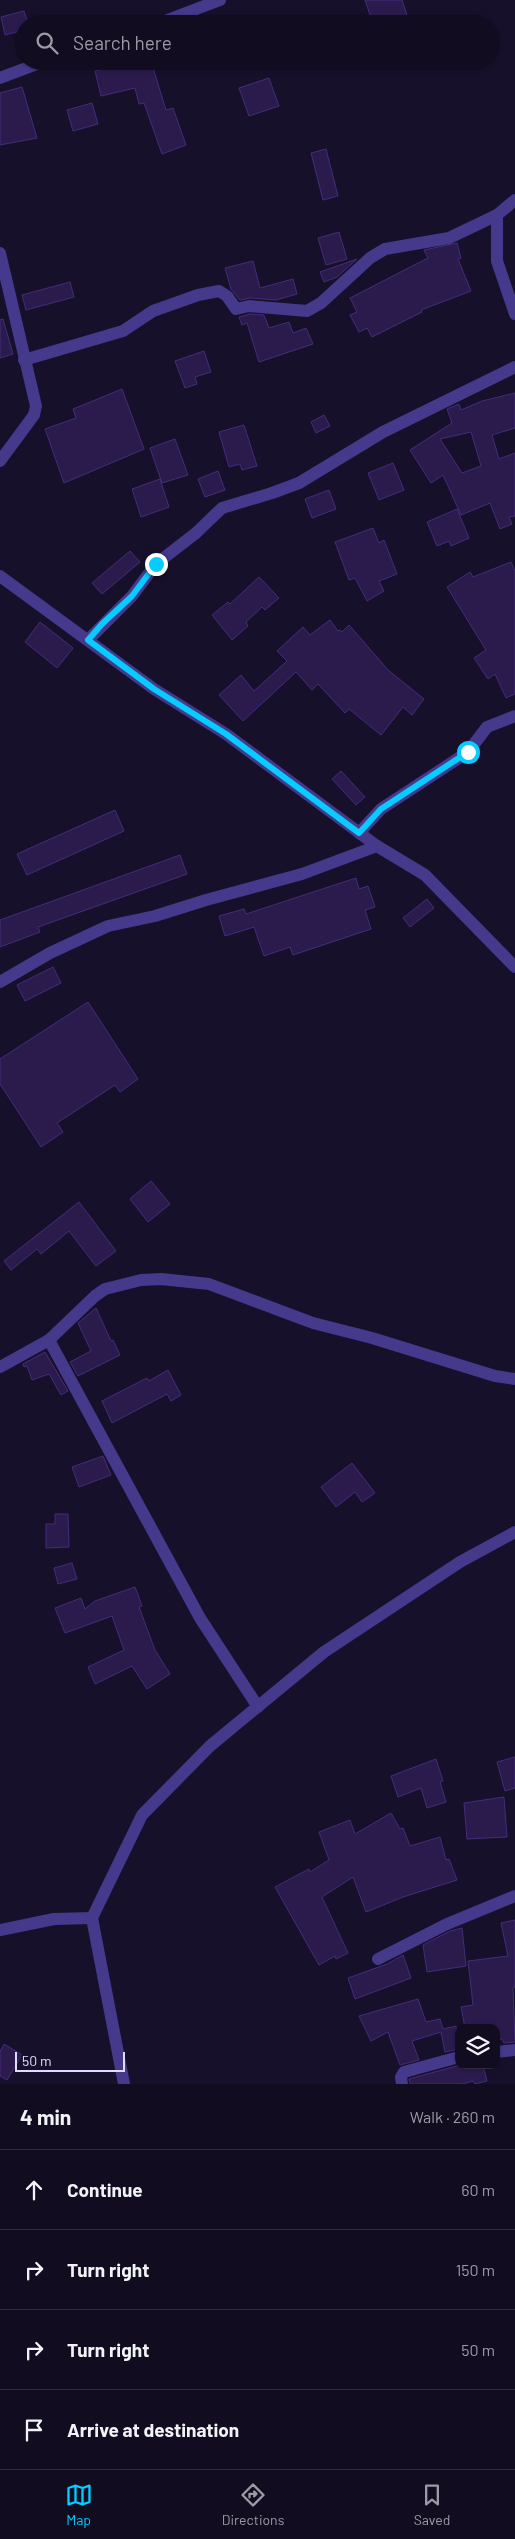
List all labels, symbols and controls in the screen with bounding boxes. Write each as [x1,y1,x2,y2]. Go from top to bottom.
search box [15,15,500,70]
icon: search [33,29,61,57]
text: Search here [73,31,172,54]
route end [145,553,168,576]
route start [457,741,480,764]
map controls [455,2024,500,2069]
button: layers [455,2024,500,2069]
scale bar [15,2049,125,2072]
text: 50 m [22,2052,51,2069]
text: 4 min [20,2104,71,2129]
text: Walk · 260 m [410,2107,495,2126]
icon: ahead [20,2176,48,2204]
text: Continue [67,2178,143,2201]
text: 60 m [461,2180,495,2199]
icon: right [20,2256,48,2284]
text: Turn right [67,2258,149,2281]
text: 150 m [456,2260,495,2279]
icon: right [20,2336,48,2364]
text: Turn right [67,2338,149,2361]
text: 50 m [461,2340,495,2359]
icon: arrive [20,2416,48,2444]
text: Arrive at destination [67,2418,239,2441]
tab: Map [65,2481,93,2528]
tab: Directions [222,2481,284,2528]
tab: Saved [414,2481,450,2528]

